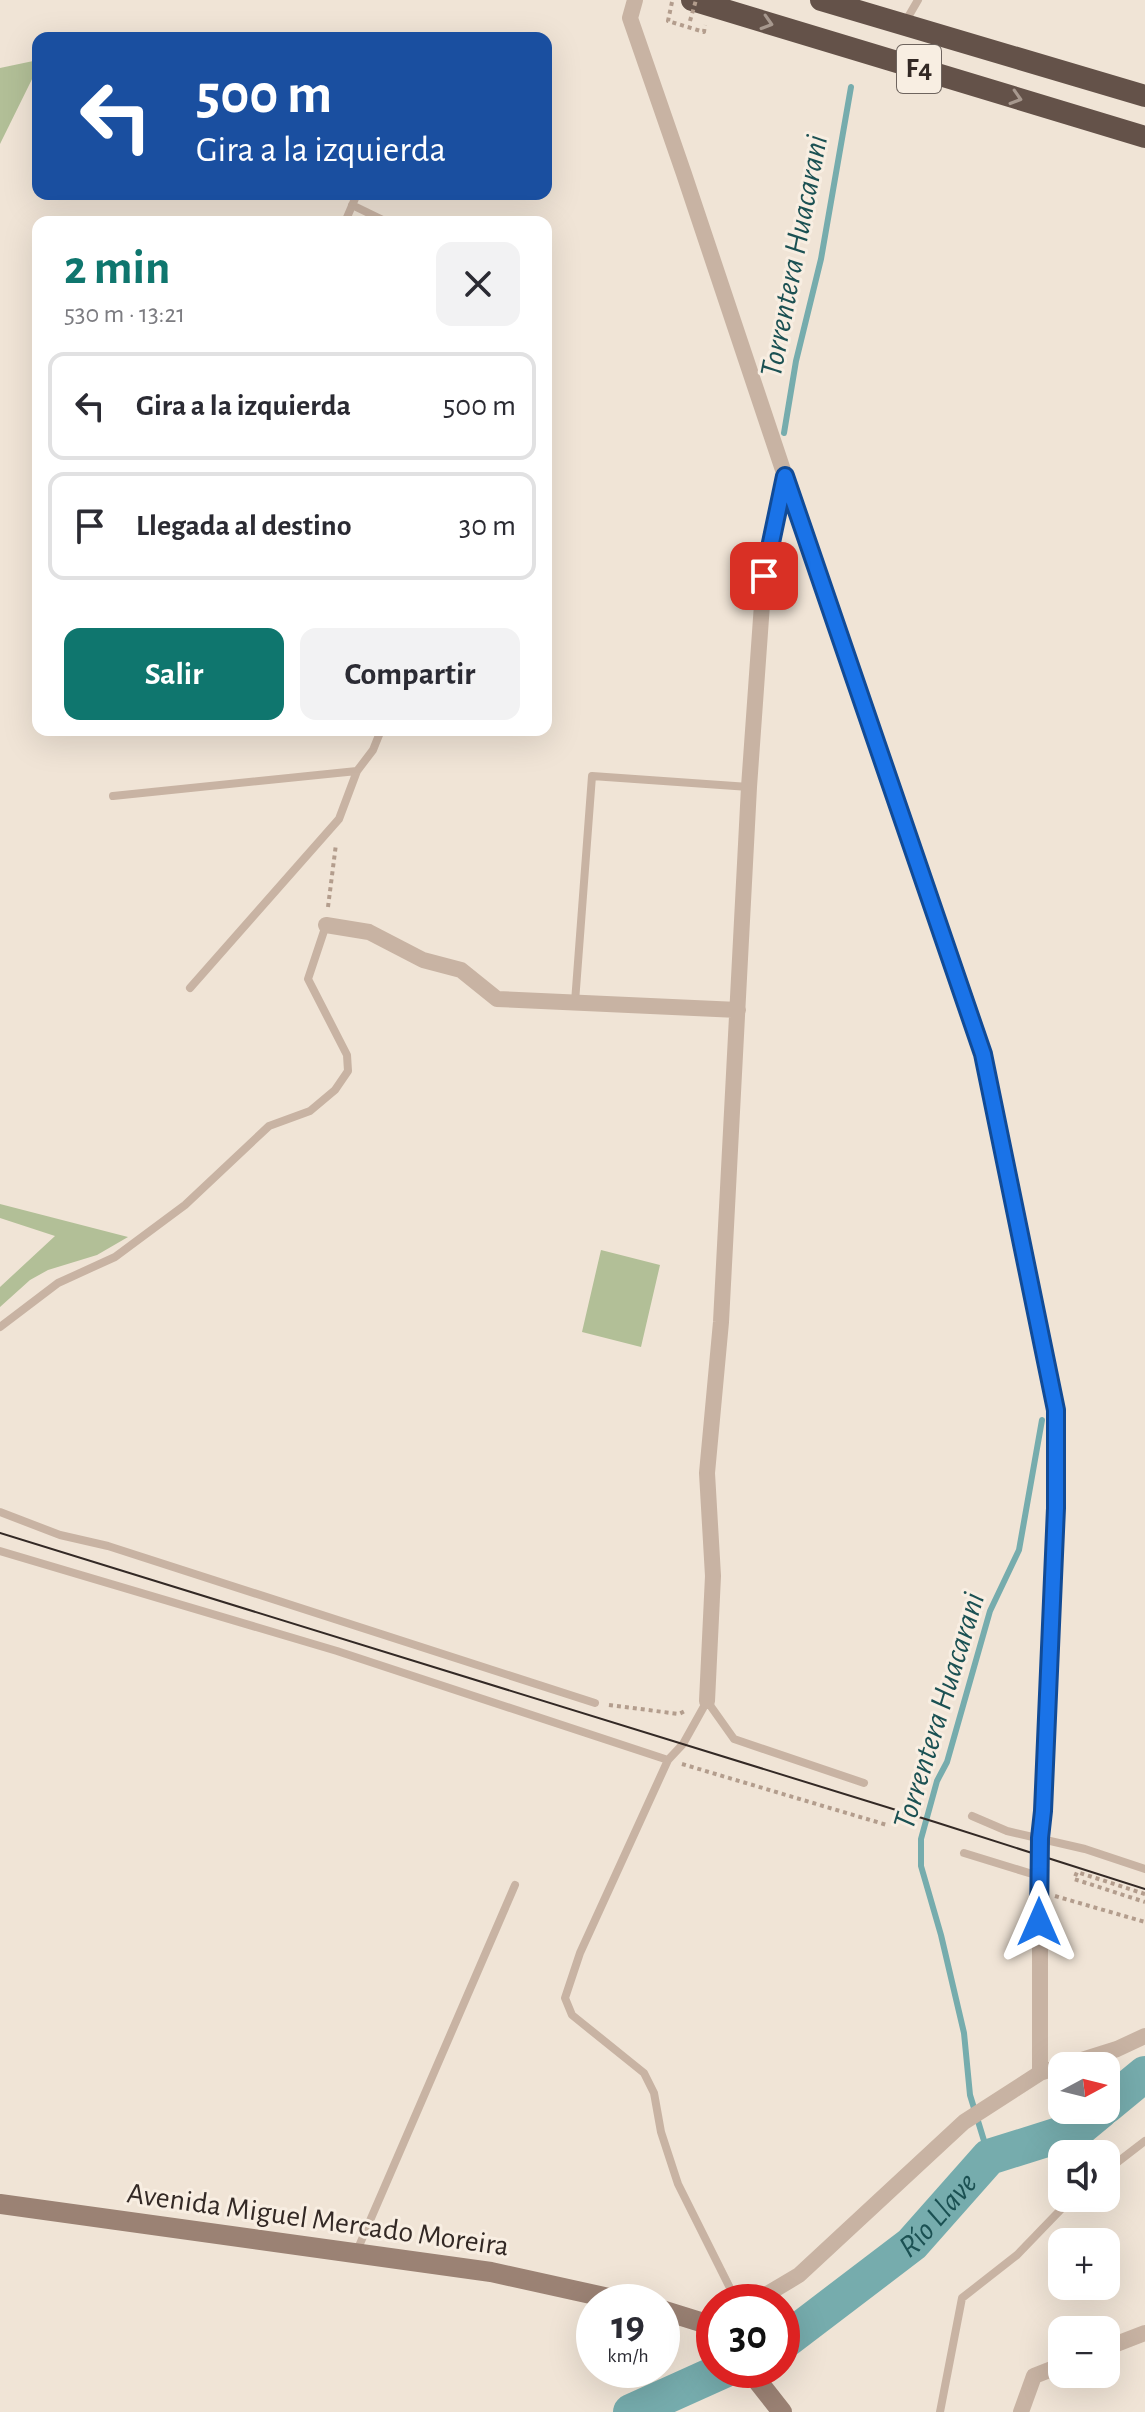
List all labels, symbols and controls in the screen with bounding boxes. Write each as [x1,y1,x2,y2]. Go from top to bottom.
one-way arrow [760,14,773,30]
road number: F4 [897,45,941,93]
icon: left [64,64,168,168]
text: 500 m [196,67,332,123]
one-way arrow [1008,89,1022,105]
text: Gira a la izquierda [196,132,446,168]
water label: Torrentera Huacarani [755,132,833,380]
button: close [436,242,520,326]
text: 2 min [64,245,171,293]
text: 530 m · 13:21 [64,301,185,327]
icon: left [68,384,112,428]
text: Gira a la izquierda [136,391,351,421]
text: 500 m [443,391,516,421]
icon: arrive [68,504,112,548]
text: Llegada al destino [136,511,352,541]
text: 30 m [459,511,516,541]
pin [730,542,798,610]
icon: arrive [742,554,786,598]
button: Salir [64,628,284,720]
button: Compartir [300,628,520,720]
water label: Torrentera Huacarani [888,1589,990,1833]
position arrow [997,1880,1081,1964]
north arrow [1048,2052,1120,2124]
map controls [1048,2052,1120,2388]
button: sound [1048,2140,1120,2212]
water label: Río Llave [893,2167,983,2264]
street label: Avenida Miguel Mercado Moreira [125,2178,511,2262]
button: + [1048,2228,1120,2300]
speed limit sign: 30 [696,2284,800,2388]
text: 19 [611,2306,645,2346]
button: − [1048,2316,1120,2388]
text: km/h [607,2346,649,2366]

